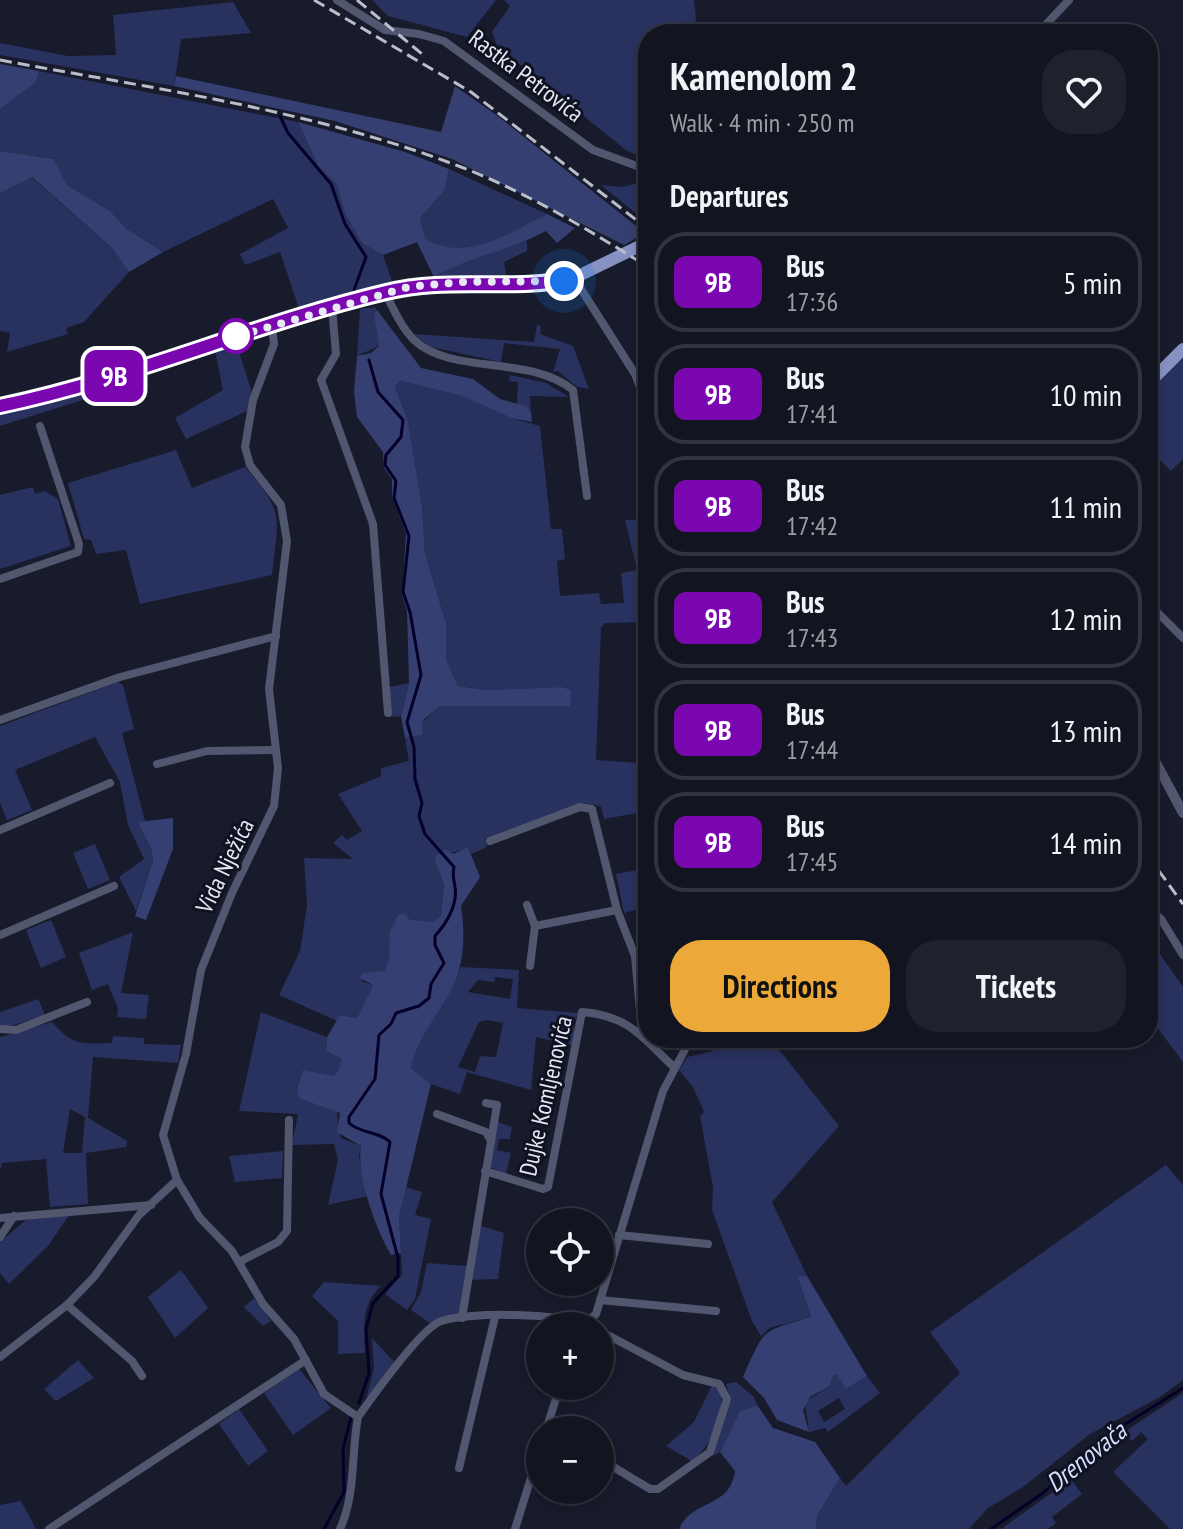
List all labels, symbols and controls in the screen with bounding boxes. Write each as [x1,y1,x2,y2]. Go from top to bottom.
street label: Rastka Petrovića [463,22,590,129]
button: heart [1042,50,1126,134]
text: Kamenolom 2 [670,51,858,100]
text: Walk · 4 min · 250 m [670,106,854,139]
text: Departures [670,176,788,215]
text: Bus [786,246,825,285]
your location [544,261,584,301]
text: 9B [704,263,732,300]
text: 5 min [1063,263,1122,302]
text: 17:36 [786,285,838,318]
unlabelled marker [219,319,253,353]
line badge: 9B [78,350,150,402]
text: 9B [100,357,128,394]
text: Bus [786,358,825,397]
text: 9B [704,375,732,412]
text: 10 min [1049,375,1122,414]
text: 17:41 [786,397,838,430]
text: Bus [786,470,825,509]
text: 9B [704,487,732,524]
text: 11 min [1049,487,1122,526]
text: 17:42 [786,509,838,542]
text: Bus [786,582,825,621]
text: 9B [704,599,732,636]
text: 12 min [1049,599,1122,638]
text: 17:43 [786,621,838,654]
text: Bus [786,694,825,733]
text: 9B [704,711,732,748]
text: 13 min [1049,711,1122,750]
text: 17:44 [786,733,838,766]
text: Bus [786,806,825,845]
street label: Vida Nježića [188,814,261,919]
text: 9B [704,823,732,860]
text: 14 min [1049,823,1122,862]
text: 17:45 [786,845,838,878]
button: Directions [670,940,890,1032]
button: Tickets [906,940,1126,1032]
street label: Dujke Komljenovića [512,1013,579,1179]
map controls [526,1208,614,1504]
button: locate [526,1208,614,1296]
button: + [526,1312,614,1400]
water label: Drenovača [1039,1413,1134,1499]
button: − [526,1416,614,1504]

